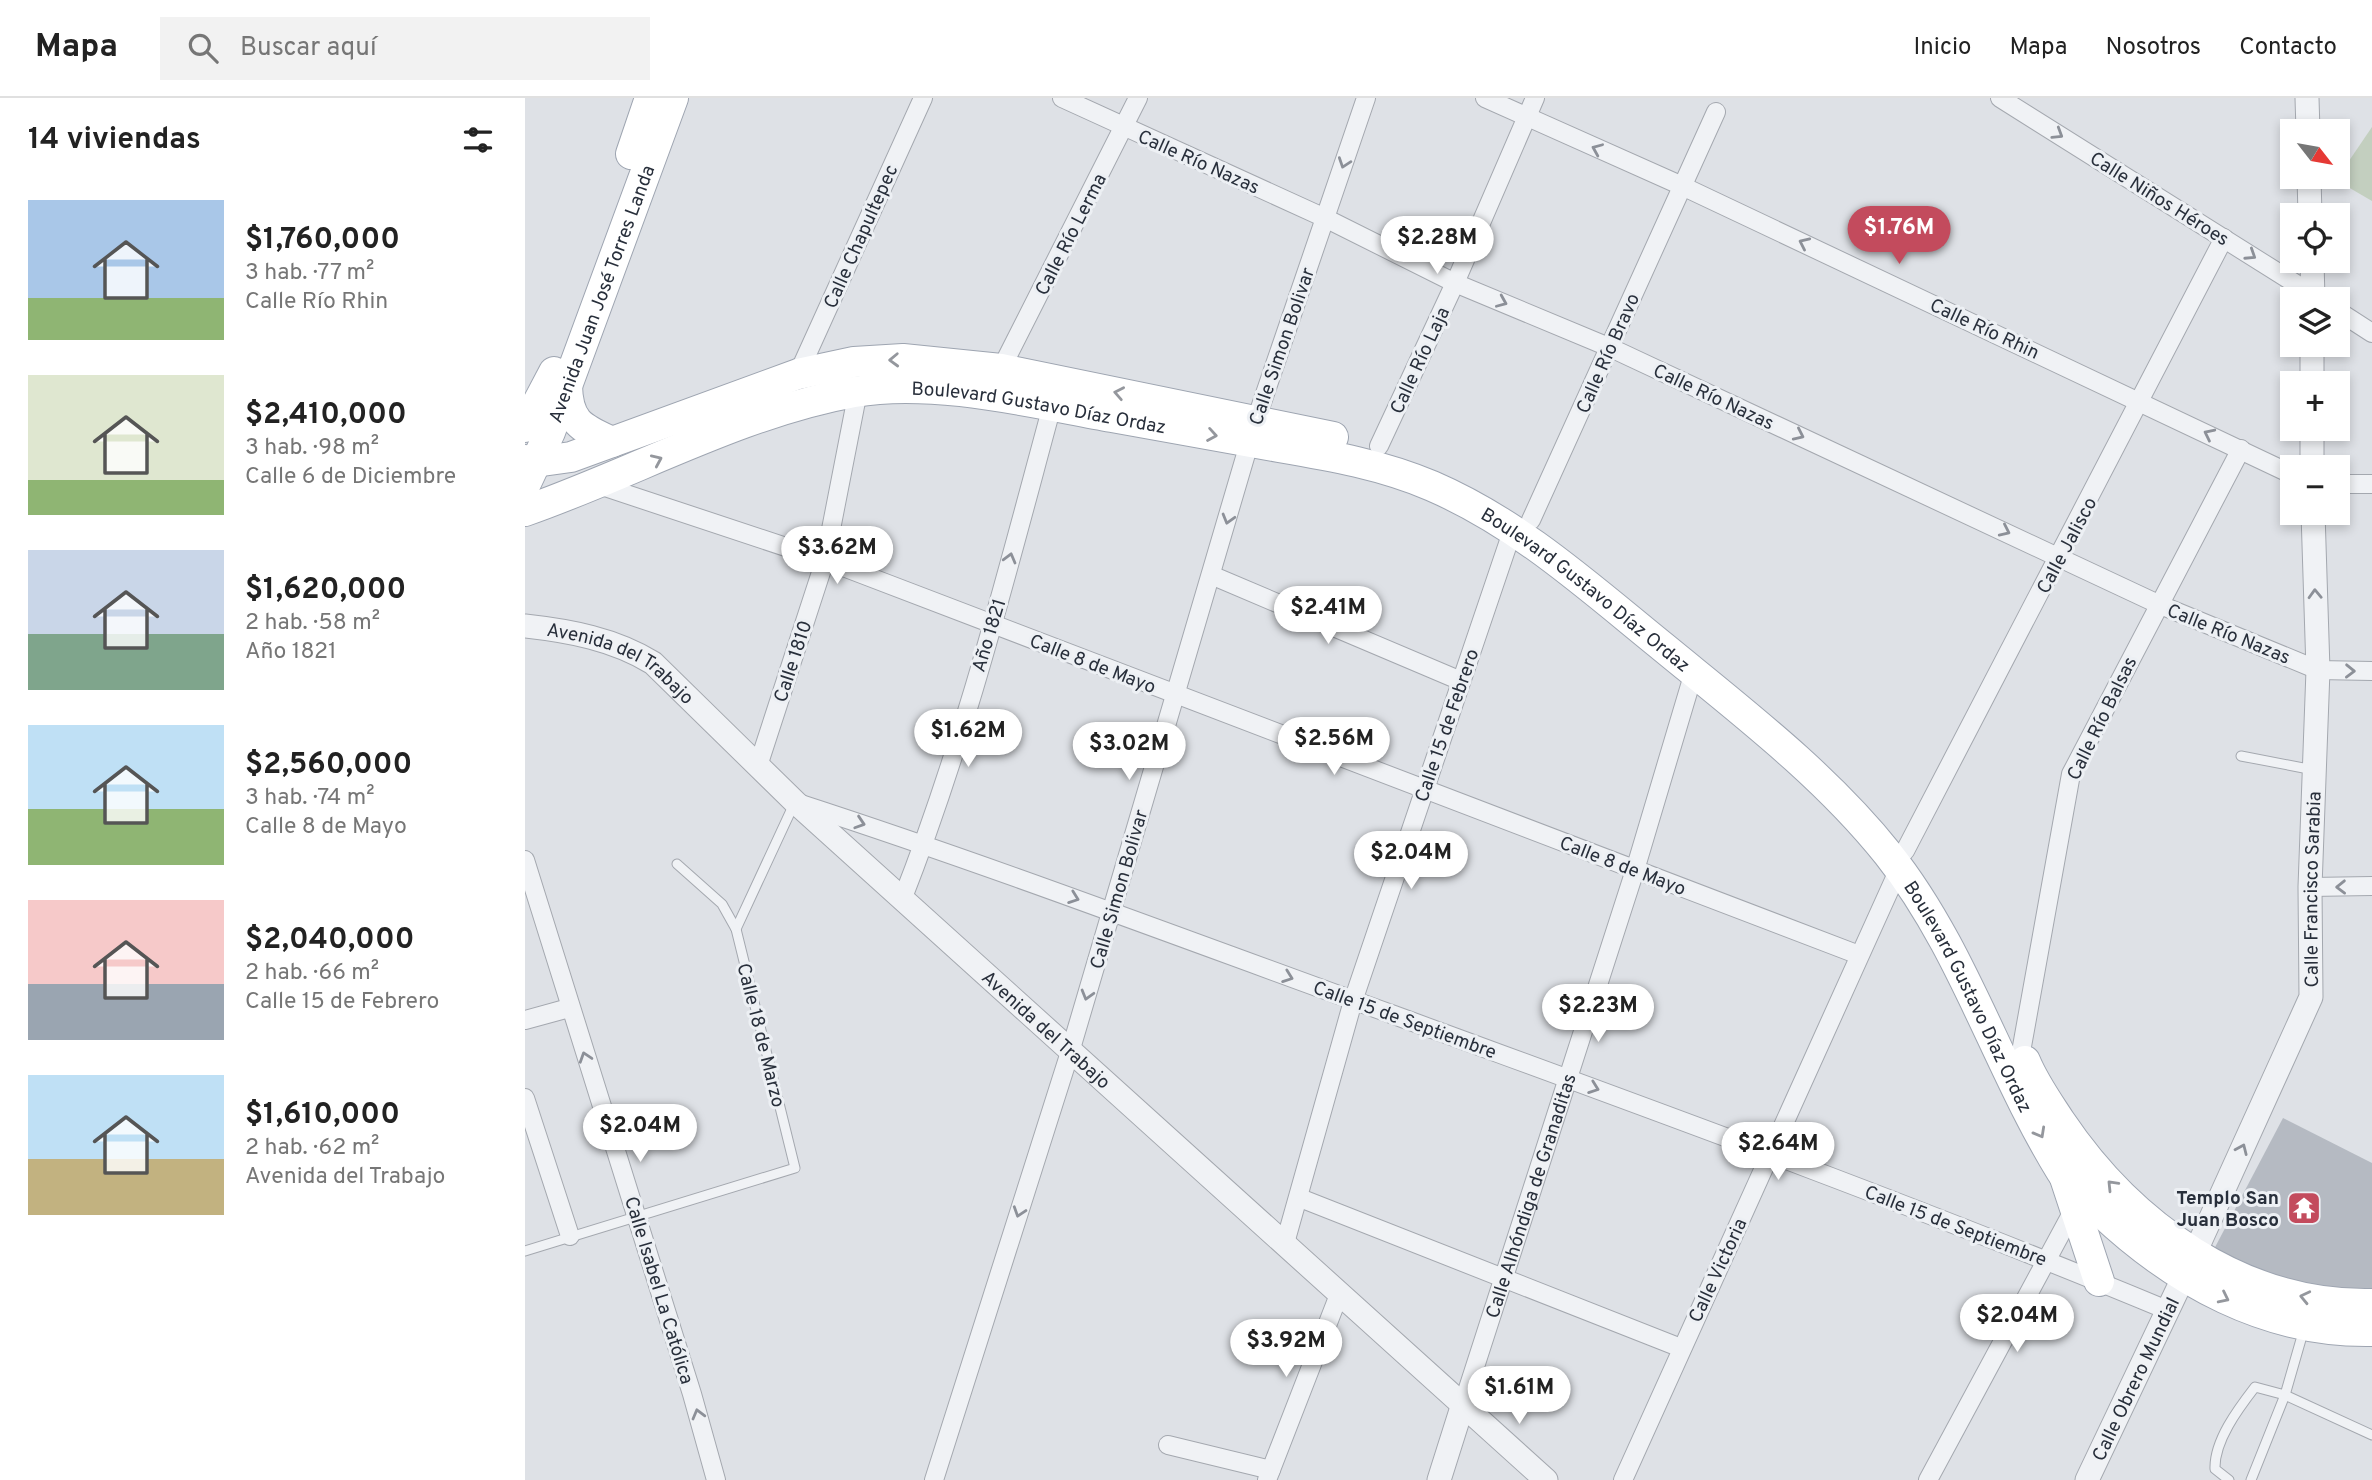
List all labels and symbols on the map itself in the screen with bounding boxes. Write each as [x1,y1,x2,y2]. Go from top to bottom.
north arrow [2280,119,2350,189]
street label: Calle Río Nazas [1134,125,1263,200]
one-way arrow [2050,126,2063,139]
one-way arrow [1592,143,1604,157]
street label: Calle Niños Héroes [2085,147,2233,252]
one-way arrow [1338,156,1352,168]
street label: Calle Chapultepec [819,161,904,313]
street label: Avenida Juan José Torres Landa [544,162,661,427]
street label: Calle Río Lerma [1031,170,1113,300]
pin: $1.76M [1842,206,1956,266]
pin: $2.28M [1380,216,1494,276]
one-way arrow [1799,237,1811,251]
one-way arrow [2243,246,2256,259]
street label: Calle Simon Bolivar [1245,264,1321,429]
street label: Calle Río Bravo [1572,290,1646,418]
one-way arrow [1495,294,1507,308]
street label: Calle Río Rhin [1925,294,2043,366]
street label: Calle Río Laja [1386,303,1456,418]
one-way arrow [888,352,899,367]
street label: Calle Río Nazas [1649,359,1778,436]
street label: Boulevard Gustavo Díaz Ordaz [911,378,1168,440]
one-way arrow [1113,386,1125,401]
one-way arrow [1206,427,1218,442]
one-way arrow [1792,427,1804,441]
one-way arrow [2204,428,2216,442]
one-way arrow [650,454,662,468]
street label: Calle Jalisco [2032,493,2103,598]
street label: Boulevard Gustavo Díaz Ordaz [1476,503,1694,678]
one-way arrow [1221,512,1236,524]
one-way arrow [1998,523,2010,537]
pin: $3.62M [780,526,894,586]
one-way arrow [1002,552,1017,564]
pin: $2.41M [1271,587,1385,646]
one-way arrow [2308,588,2323,599]
street label: Año 1821 [967,596,1012,675]
street label: Calle Río Nazas [2163,599,2293,670]
street label: Calle 1810 [769,618,818,706]
street label: Avenida del Trabajo [545,619,698,710]
street label: Calle 8 de Mayo [1026,630,1159,700]
street label: Calle 15 de Febrero [1410,646,1485,805]
street label: Calle Río Balsas [2062,653,2143,785]
one-way arrow [2345,663,2356,678]
pin: $1.62M [911,710,1025,769]
pin: $2.56M [1277,718,1391,777]
pin: $3.02M [1072,722,1186,782]
street label: Calle Francisco Sarabia [2300,791,2328,988]
street label: Calle Simon Bolivar [1086,806,1154,972]
one-way arrow [853,815,865,829]
pin: $2.04M [1354,832,1468,891]
street label: Calle 8 de Mayo [1556,832,1689,902]
street label: Boulevard Gustavo Díaz Ordaz [1897,877,2036,1117]
one-way arrow [2335,879,2346,894]
one-way arrow [1068,890,1080,904]
street label: Calle 18 de Marzo [731,961,790,1110]
street label: Avenida del Trabajo [976,966,1115,1095]
one-way arrow [1282,968,1294,982]
street label: Calle 15 de Septiembre [1309,977,1499,1065]
pin: $2.23M [1541,984,1655,1044]
one-way arrow [1080,989,1095,1001]
one-way arrow [579,1051,593,1064]
street label: Calle Alhóndiga de Granaditas [1481,1071,1583,1322]
one-way arrow [1587,1080,1599,1094]
pin: $2.04M [583,1104,697,1164]
pin: $2.64M [1721,1122,1835,1182]
one-way arrow [2032,1126,2045,1138]
one-way arrow [2234,1144,2248,1156]
one-way arrow [2107,1180,2120,1193]
street label: Calle 15 de Septiembre [1861,1181,2050,1273]
place label: Templo San Juan Bosco [2176,1187,2279,1233]
temple icon: Templo San Juan Bosco [2285,1189,2323,1227]
street label: Calle Isabel La Católica [618,1194,698,1387]
one-way arrow [1013,1206,1027,1218]
street label: Calle Victoria [1684,1215,1753,1327]
one-way arrow [2217,1290,2229,1304]
one-way arrow [2299,1291,2311,1305]
pin: $2.04M [1960,1294,2074,1354]
street label: Calle Obrero Mundial [2088,1294,2186,1465]
pin: $3.92M [1229,1320,1343,1379]
pin: $1.61M [1462,1366,1576,1426]
one-way arrow [692,1408,706,1420]

